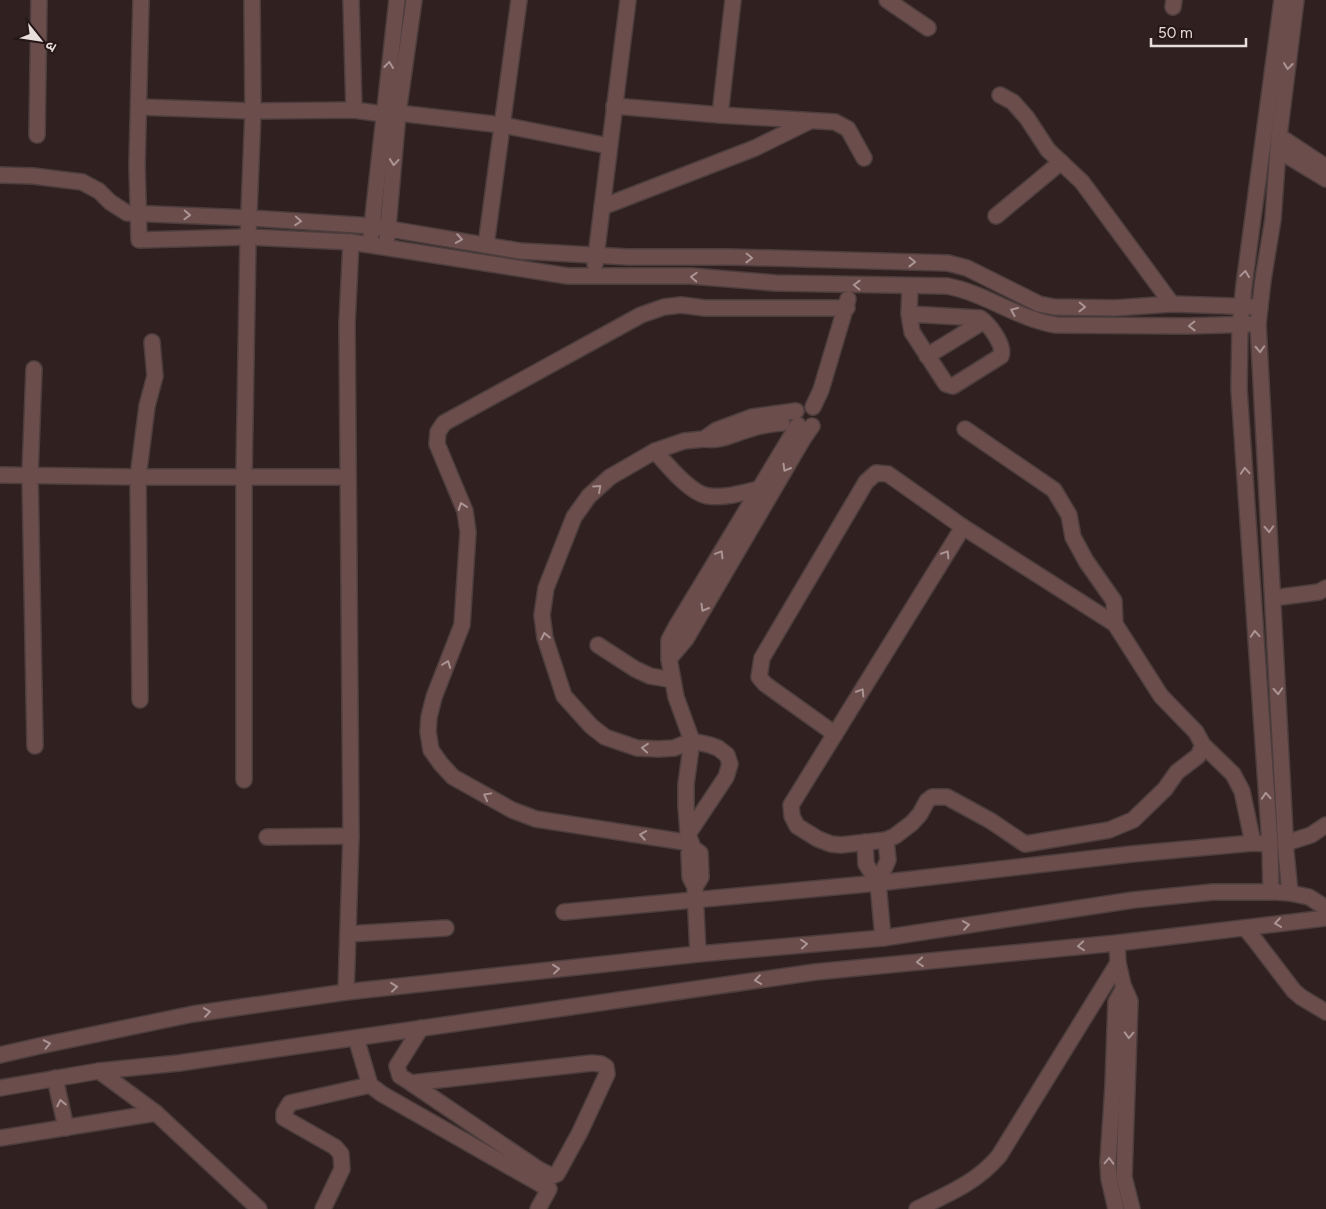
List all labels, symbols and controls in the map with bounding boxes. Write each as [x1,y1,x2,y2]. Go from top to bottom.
north arrow [15,15,65,65]
scale bar [1151,15,1246,47]
text: 50 m [1158,24,1193,42]
text: उ [41,38,60,55]
one-way arrow [383,61,394,69]
one-way arrow [1283,62,1294,70]
one-way arrow [389,158,400,166]
one-way arrow [184,210,192,221]
one-way arrow [294,215,302,226]
one-way arrow [454,234,463,244]
one-way arrow [745,252,753,263]
one-way arrow [908,256,916,267]
one-way arrow [1240,270,1250,279]
one-way arrow [690,271,698,282]
one-way arrow [852,280,860,290]
one-way arrow [1078,302,1086,312]
one-way arrow [1010,307,1019,318]
one-way arrow [1187,321,1195,331]
one-way arrow [1254,345,1265,353]
one-way arrow [783,462,793,471]
one-way arrow [1239,467,1250,475]
one-way arrow [592,485,601,494]
one-way arrow [458,502,468,510]
one-way arrow [1264,525,1275,533]
one-way arrow [713,550,723,559]
one-way arrow [940,551,950,560]
one-way arrow [701,602,711,611]
one-way arrow [1250,629,1261,637]
one-way arrow [541,631,551,640]
one-way arrow [441,660,451,669]
one-way arrow [1272,687,1283,695]
one-way arrow [854,689,864,698]
one-way arrow [640,743,648,754]
one-way arrow [1261,791,1272,799]
one-way arrow [483,792,492,802]
one-way arrow [638,831,647,841]
one-way arrow [1273,918,1282,928]
one-way arrow [962,920,970,931]
one-way arrow [801,939,809,950]
one-way arrow [1077,940,1085,951]
one-way arrow [915,956,923,967]
one-way arrow [552,964,560,975]
one-way arrow [754,974,763,984]
one-way arrow [390,982,398,993]
one-way arrow [203,1007,211,1018]
one-way arrow [1124,1032,1135,1040]
one-way arrow [43,1039,52,1050]
one-way arrow [56,1099,67,1107]
one-way arrow [1103,1157,1114,1165]

